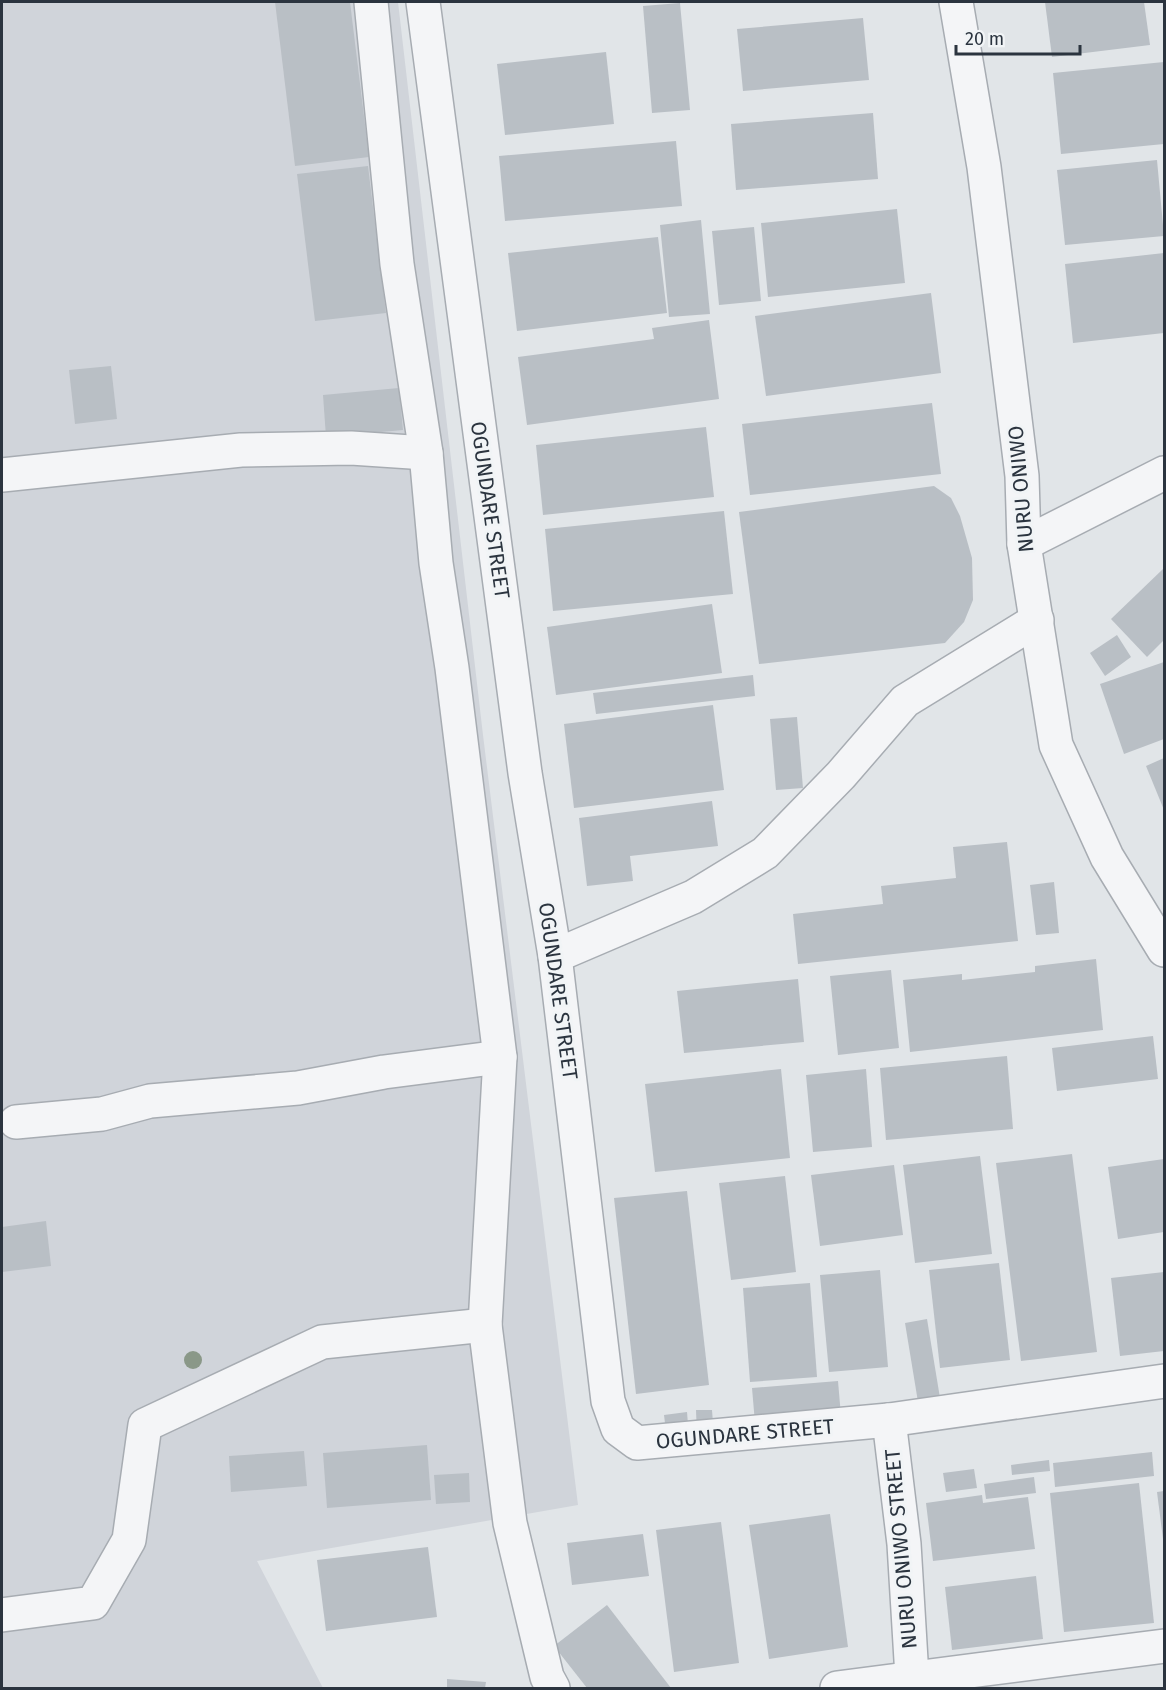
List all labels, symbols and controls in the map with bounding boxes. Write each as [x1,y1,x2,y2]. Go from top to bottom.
scale bar [956,18,1080,56]
text: 20 m [965,28,1004,50]
street label: OGUNDARE STREET [465,420,515,600]
street label: NURU ONIWO [1003,424,1039,554]
street label: OGUNDARE STREET [533,901,583,1081]
street label: OGUNDARE STREET [655,1413,835,1455]
street label: NURU ONIWO STREET [879,1448,923,1650]

